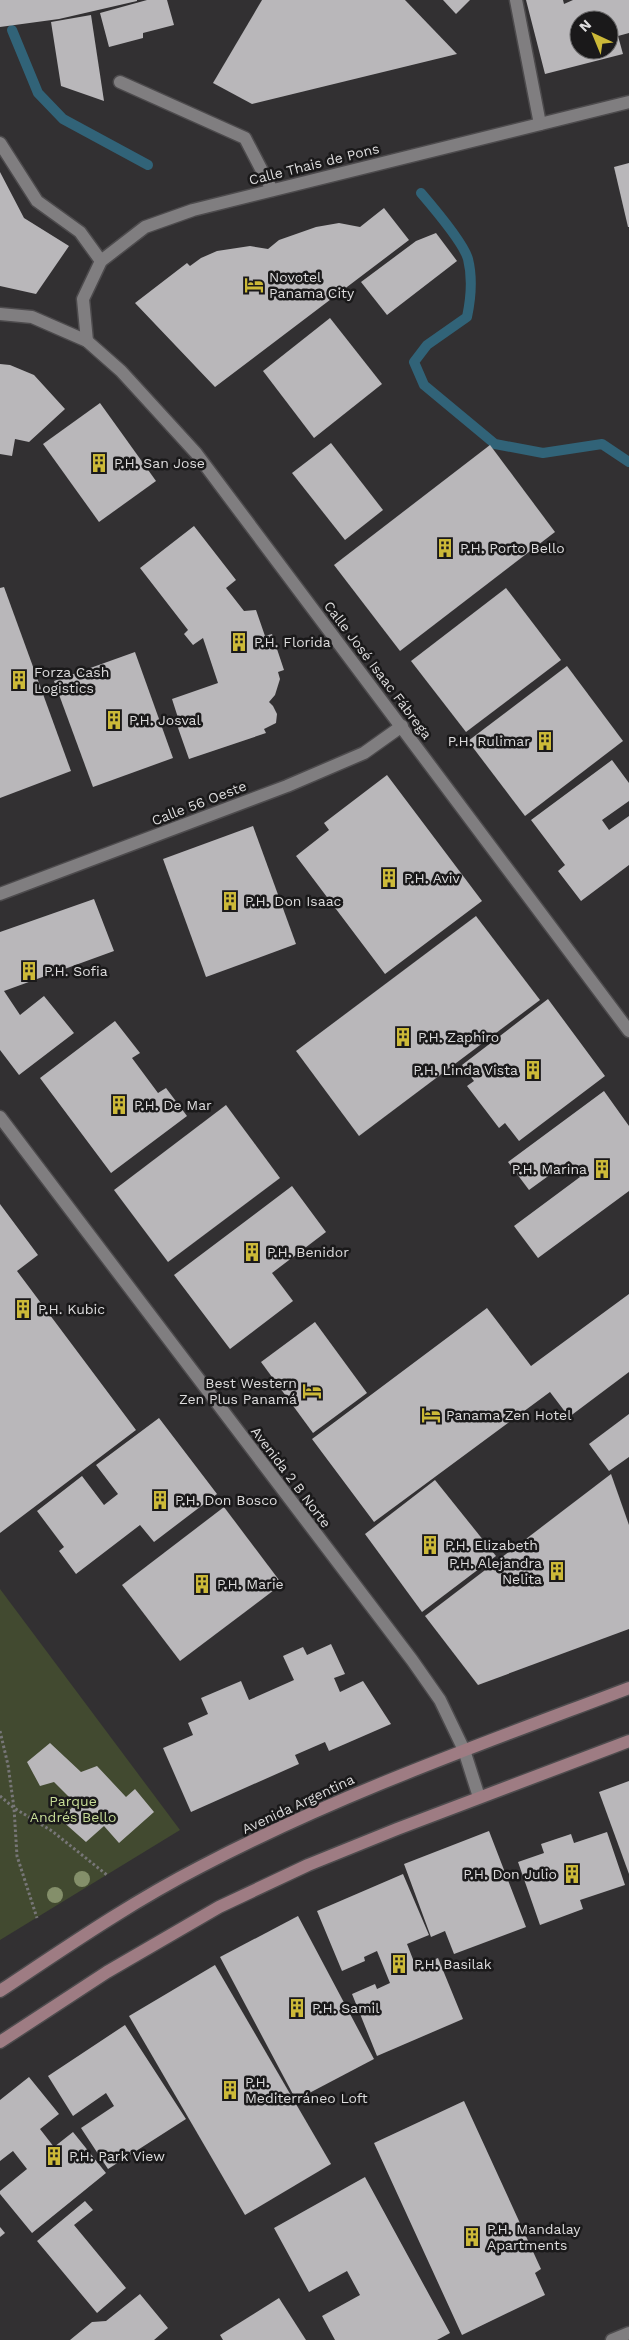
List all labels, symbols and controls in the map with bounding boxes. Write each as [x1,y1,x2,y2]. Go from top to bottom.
north arrow [569,10,619,60]
text: N [576,16,594,35]
street label: Calle Thais de Pons [247,140,381,188]
place label: Novotel Panama City [269,269,355,301]
hotel icon: Novotel Panama City [243,274,265,296]
building icon: P.H. San Jose [88,452,110,474]
place label: P.H. San Jose [114,455,205,471]
building icon: P.H. Porto Bello [434,537,456,559]
place label: P.H. Porto Bello [460,540,565,556]
street label: Calle José Isaac Fábrega [321,598,435,742]
building icon: P.H. Florida [228,631,250,653]
place label: P.H. Florida [254,634,331,650]
place label: Forza Cash Logistics [34,664,109,696]
building icon: Forza Cash Logistics [8,669,30,691]
building icon: P.H. Josval [103,709,125,731]
place label: P.H. Josval [129,712,201,728]
building icon: P.H. Rulimar [534,730,556,752]
place label: P.H. Rulimar [448,733,530,749]
street label: Calle 56 Oeste [149,778,249,828]
building icon: P.H. Aviv [378,867,400,889]
place label: P.H. Aviv [404,870,461,886]
building icon: P.H. Don Isaac [219,890,241,912]
place label: P.H. Don Isaac [245,893,342,909]
building icon: P.H. Sofia [18,960,40,982]
place label: P.H. Sofia [44,963,108,979]
building icon: P.H. Zaphiro [392,1026,414,1048]
place label: P.H. Zaphiro [418,1029,499,1045]
building icon: P.H. Linda Vista [522,1059,544,1081]
place label: P.H. Linda Vista [413,1062,518,1078]
building icon: P.H. De Mar [108,1094,130,1116]
place label: P.H. De Mar [134,1097,212,1113]
building icon: P.H. Marina [591,1158,613,1180]
place label: P.H. Marina [512,1161,587,1177]
building icon: P.H. Benidor [241,1241,263,1263]
place label: P.H. Benidor [267,1244,349,1260]
building icon: P.H. Kubic [12,1298,34,1320]
place label: P.H. Kubic [38,1301,105,1317]
place label: Best Western Zen Plus Panamá [179,1375,297,1407]
hotel icon: Best Western Zen Plus Panamá [301,1380,323,1402]
hotel icon: Panama Zen Hotel [420,1404,442,1426]
place label: Panama Zen Hotel [446,1407,572,1423]
street label: Avenida 2 B Norte [248,1423,334,1531]
building icon: P.H. Don Bosco [149,1489,171,1511]
place label: P.H. Don Bosco [175,1492,277,1508]
building icon: P.H. Elizabeth [419,1534,441,1556]
place label: P.H. Elizabeth [445,1537,538,1553]
place label: P.H. Alejandra Nelita [449,1555,542,1587]
building icon: P.H. Alejandra Nelita [546,1560,568,1582]
building icon: P.H. Marie [191,1573,213,1595]
place label: P.H. Marie [217,1576,284,1592]
street label: Avenida Argentina [239,1771,357,1837]
park label: Parque Andrés Bello [30,1793,116,1825]
building icon: P.H. Don Julio [561,1863,583,1885]
place label: P.H. Don Julio [463,1866,557,1882]
building icon: P.H. Basilak [388,1953,410,1975]
place label: P.H. Basilak [414,1956,492,1972]
building icon: P.H. Samil [286,1997,308,2019]
place label: P.H. Samil [312,2000,380,2016]
place label: P.H. Mediterráneo Loft [245,2074,368,2106]
building icon: P.H. Mediterráneo Loft [219,2079,241,2101]
building icon: P.H. Park View [43,2145,65,2167]
place label: P.H. Park View [69,2148,165,2164]
place label: P.H. Mandalay Apartments [487,2221,581,2253]
building icon: P.H. Mandalay Apartments [461,2226,483,2248]

